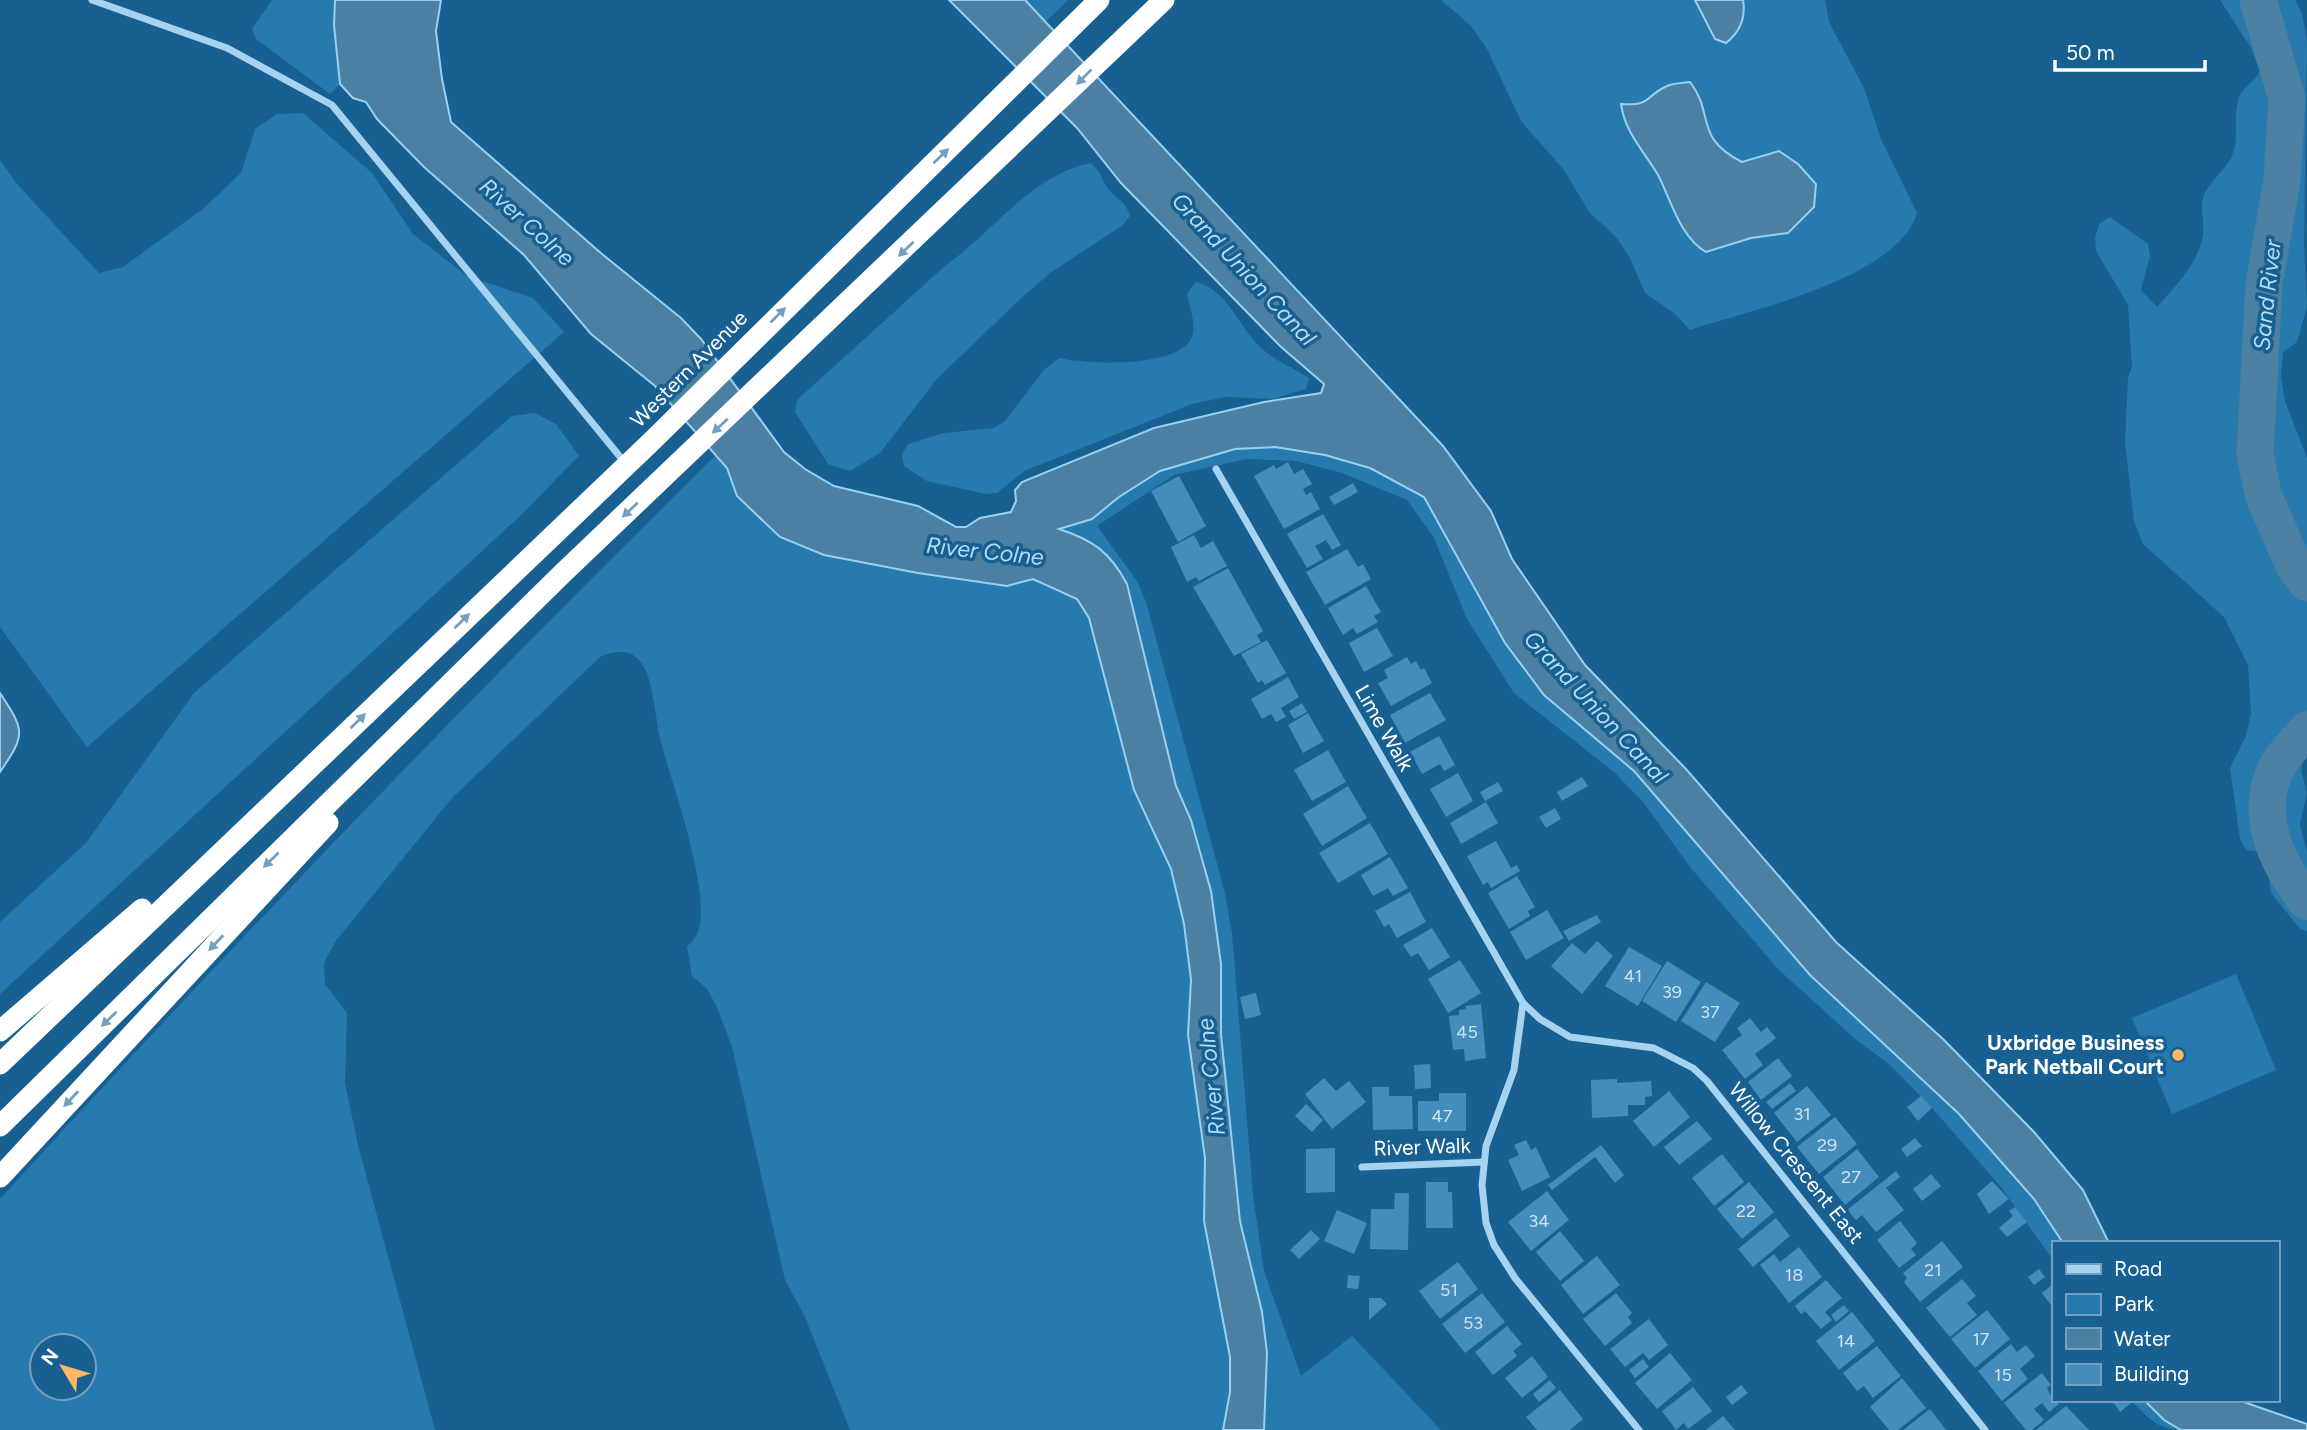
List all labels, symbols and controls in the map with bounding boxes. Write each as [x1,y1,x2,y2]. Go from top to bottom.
scale bar [2055,28,2206,72]
text: 50 m [2066,40,2115,65]
one-way arrow [1076,69,1092,85]
one-way arrow [932,148,949,164]
water label: River Colne [474,172,581,272]
water label: Grand Union Canal [1166,187,1323,352]
water label: Sand River [2247,237,2287,352]
one-way arrow [898,240,915,256]
street label: Western Avenue [625,305,752,432]
one-way arrow [770,307,786,324]
one-way arrow [712,417,729,433]
one-way arrow [622,501,639,517]
water label: River Colne [925,531,1046,571]
one-way arrow [453,614,470,630]
water label: Grand Union Canal [1518,625,1675,790]
street label: Lime Walk [1350,680,1419,776]
one-way arrow [349,713,366,729]
one-way arrow [263,852,280,868]
one-way arrow [208,934,224,951]
house number: 41 [1624,965,1642,987]
house number: 39 [1662,981,1682,1003]
house number: 37 [1700,1001,1720,1023]
one-way arrow [100,1011,117,1028]
water label: River Colne [1191,1016,1231,1137]
house number: 45 [1456,1021,1478,1043]
place label: Uxbridge Business Park Netball Court [1985,1030,2164,1079]
marker: Uxbridge Business Park Netball Court [2170,1047,2186,1063]
street label: Willow Crescent East [1724,1077,1869,1248]
one-way arrow [64,1091,79,1108]
house number: 31 [1793,1103,1811,1125]
house number: 47 [1432,1105,1453,1127]
street label: River Walk [1373,1132,1472,1161]
house number: 29 [1817,1134,1837,1156]
house number: 27 [1841,1166,1861,1188]
house number: 22 [1736,1200,1756,1222]
house number: 34 [1529,1210,1549,1232]
legend [2052,1241,2279,1402]
text: Road [2114,1256,2162,1281]
house number: 21 [1924,1259,1942,1281]
house number: 18 [1785,1264,1803,1286]
house number: 51 [1440,1279,1458,1301]
text: Park [2114,1291,2155,1316]
house number: 53 [1463,1312,1483,1334]
text: Water [2114,1326,2170,1351]
house number: 17 [1972,1328,1990,1350]
house number: 14 [1837,1330,1855,1352]
north arrow [28,1332,98,1402]
text: N [36,1344,64,1370]
text: Building [2114,1361,2189,1386]
house number: 15 [1994,1364,2012,1386]

